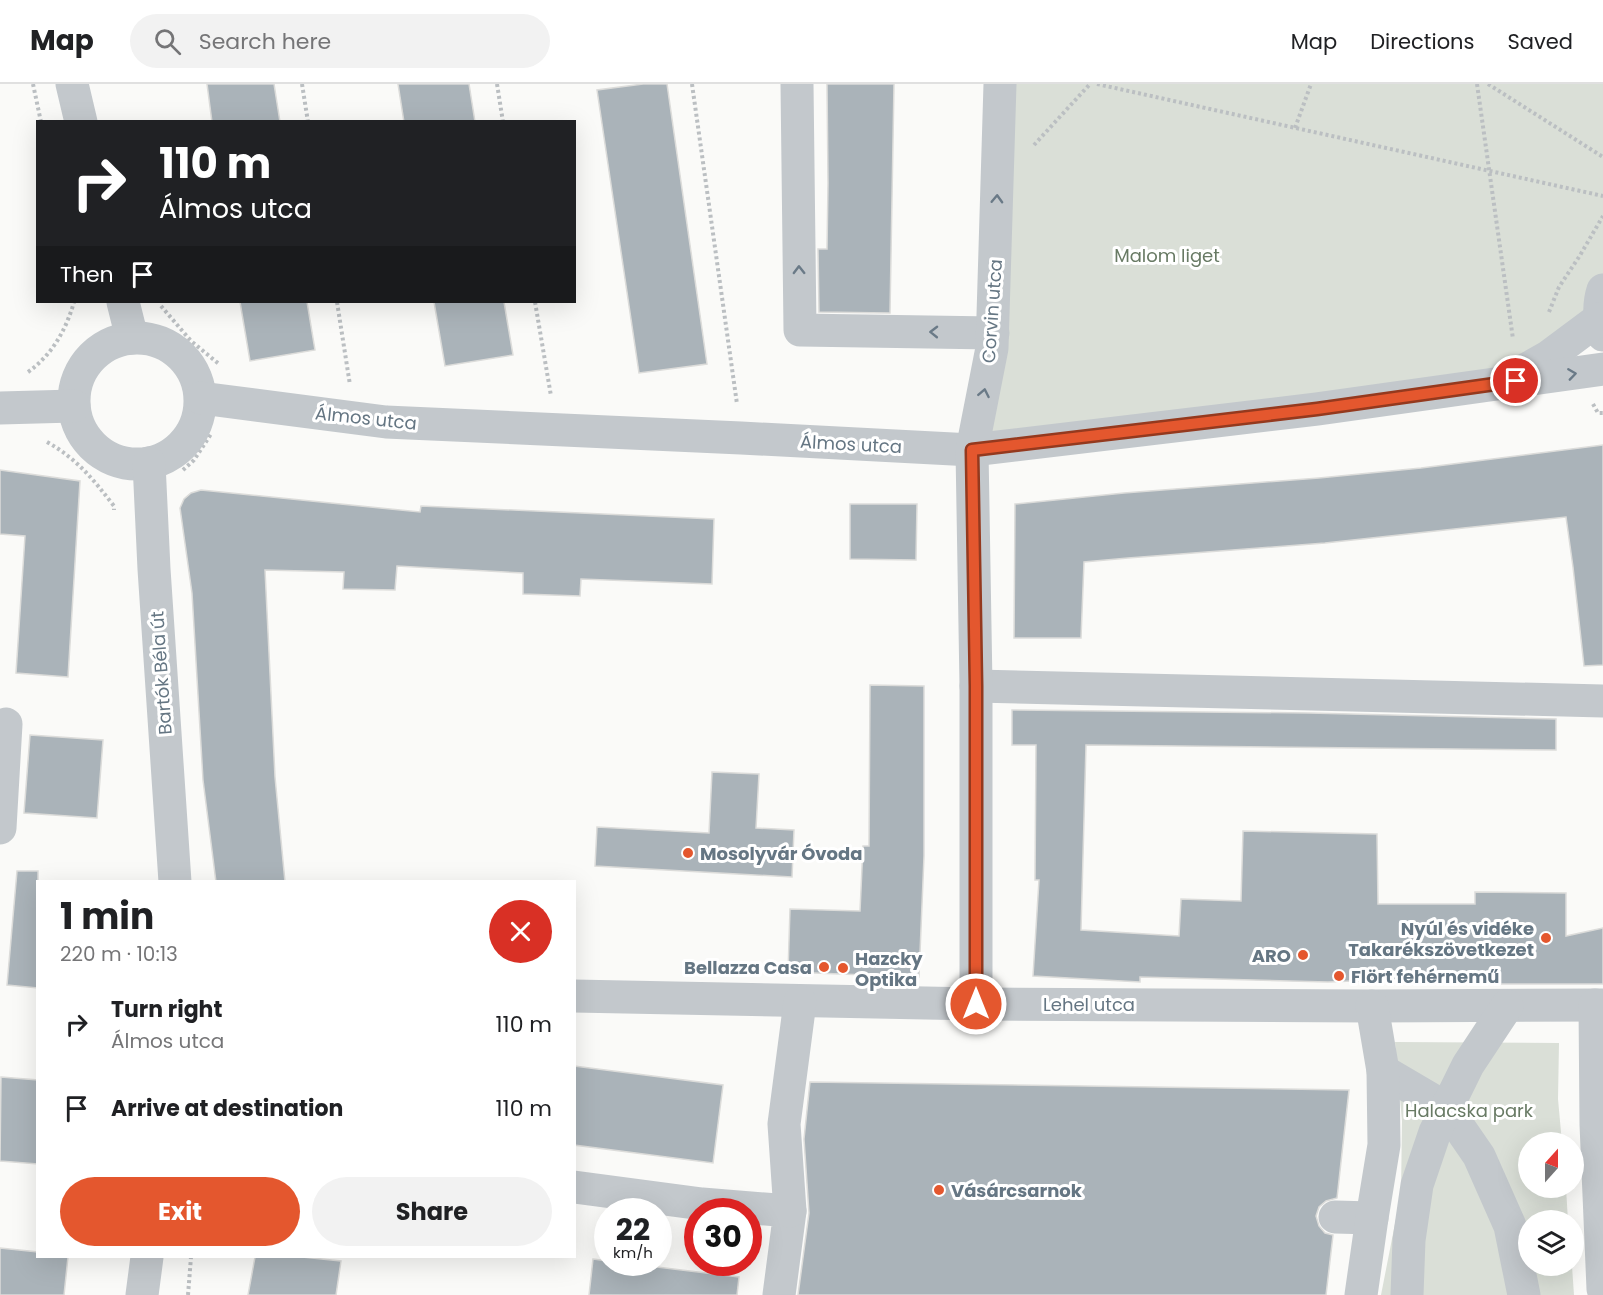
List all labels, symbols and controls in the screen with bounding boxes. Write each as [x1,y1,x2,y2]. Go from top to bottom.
search box [130,14,550,68]
text: Map [30,21,94,60]
icon: search [151,25,184,58]
text: Search here [199,26,331,57]
text: Map [1291,27,1337,56]
text: Directions [1370,27,1474,56]
text: Saved [1507,27,1573,56]
text: 110 m [159,134,271,193]
icon: right [60,144,138,222]
text: Álmos utca [159,190,312,227]
one-way arrow [991,194,1003,203]
park label: Malom liget [1114,243,1220,268]
icon: arrive [126,258,159,291]
street label: Corvin utca [976,258,1008,364]
text: Then [60,259,114,290]
one-way arrow [793,265,805,274]
one-way arrow [930,326,939,338]
pin [1490,355,1541,406]
icon: arrive [1499,364,1532,397]
one-way arrow [1567,369,1576,381]
one-way arrow [977,388,990,398]
street label: Álmos utca [314,400,418,436]
street label: Álmos utca [799,429,903,459]
street label: Bartók Béla út [144,610,178,736]
place label: Mosolyvár Óvoda [700,841,863,866]
marker: Mosolyvár Óvoda [681,846,695,860]
text: 1 min [60,891,154,942]
button: close [489,900,552,963]
place label: Nyúl és vidéke Takarékszövetkezet [1348,916,1534,962]
marker: Nyúl és vidéke Takarékszövetkezet [1539,931,1553,945]
text: 220 m · 10:13 [60,940,178,968]
place label: ARO [1252,943,1291,968]
place label: Hazcky Optika [855,946,923,992]
marker: ARO [1296,948,1310,962]
place label: Bellazza Casa [684,955,812,980]
marker: Bellazza Casa [817,960,831,974]
marker: Hazcky Optika [836,961,850,975]
place label: Flört fehérnemű [1351,964,1499,989]
marker: Flört fehérnemű [1332,969,1346,983]
position arrow [944,972,1008,1036]
street label: Lehel utca [1043,992,1135,1017]
text: Turn right [111,994,222,1025]
icon: right [60,1008,93,1041]
text: 110 m [496,1009,552,1040]
text: Álmos utca [111,1027,224,1055]
icon: arrive [60,1092,93,1125]
text: Arrive at destination [111,1093,343,1124]
text: 110 m [496,1093,552,1124]
park label: Halacska park [1405,1098,1534,1123]
north arrow [1518,1132,1584,1198]
map controls [1518,1132,1584,1276]
button: Exit [60,1177,300,1246]
button: Share [312,1177,552,1246]
place label: Vásárcsarnok [951,1178,1083,1203]
marker: Vásárcsarnok [932,1183,946,1197]
speed limit sign: 30 [684,1198,762,1276]
text: 22 [616,1208,650,1251]
button: layers [1518,1210,1584,1276]
text: km/h [613,1242,653,1263]

